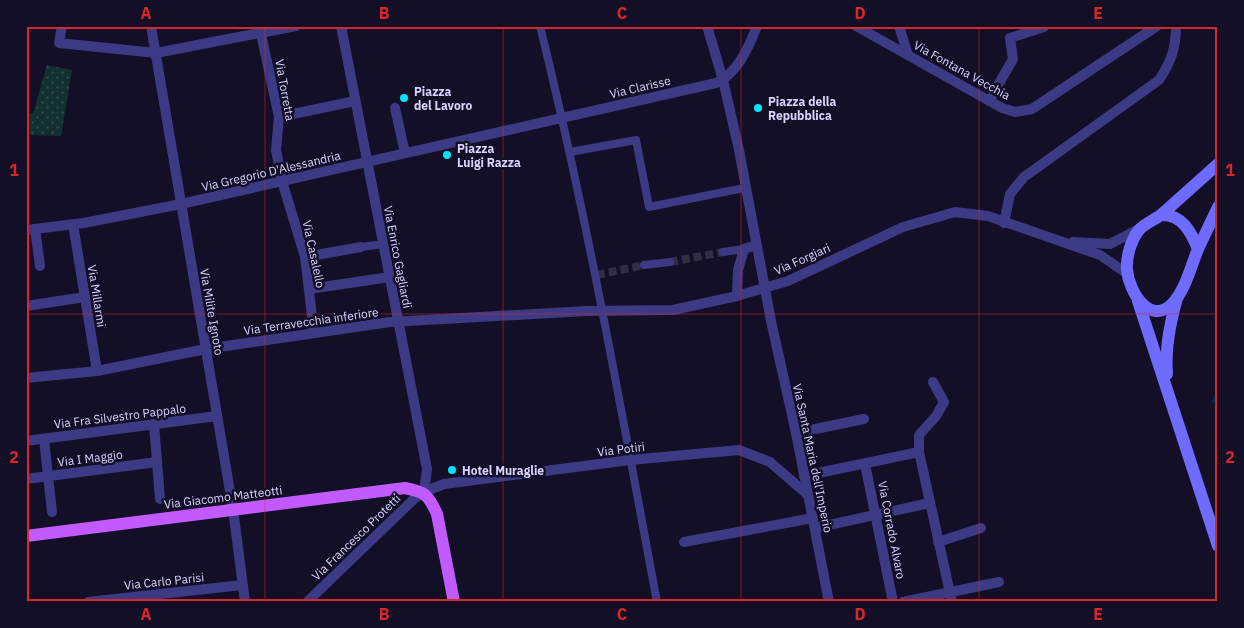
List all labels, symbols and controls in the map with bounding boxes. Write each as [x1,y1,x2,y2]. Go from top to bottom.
text: A [141,3,152,23]
text: B [379,3,390,23]
text: C [617,3,627,23]
text: D [854,3,866,23]
text: E [1093,3,1103,23]
street label: Via Fontana Vecchia [911,37,1013,103]
street label: Via Torretta [272,58,298,123]
street label: Via Clarisse [608,73,672,101]
place label: Piazza del Lavoro [414,84,473,113]
marker: Piazza del Lavoro [398,92,410,104]
place label: Piazza della Repubblica [768,94,836,123]
marker: Piazza della Repubblica [752,102,764,114]
place label: Piazza Luigi Razza [457,141,521,170]
street label: Via Gregorio D'Alessandria [200,148,343,194]
marker: Piazza Luigi Razza [441,149,453,161]
text: 1 [9,160,19,180]
text: 1 [1225,160,1235,180]
street label: Via Enrico Gagliardi [381,204,415,310]
street label: Via Casalello [300,219,329,289]
street label: Via Forgiari [772,240,832,278]
street label: Via Millarmi [85,264,109,328]
street label: Via Milite Ignoto [197,268,227,357]
street label: Via Terravecchia inferiore [243,304,380,338]
street label: Via Santa Maria dell'Imperio [790,382,836,534]
street label: Via Fra Silvestro Pappalo [53,400,187,432]
street label: Via Potiri [596,439,646,459]
text: 2 [9,447,19,467]
street label: Via I Maggio [56,447,124,469]
text: 2 [1225,447,1235,467]
place label: Hotel Muraglie [462,463,544,478]
marker: Hotel Muraglie [446,464,458,476]
street label: Via Corrado Alvaro [875,480,909,581]
street label: Via Giacomo Matteotti [163,482,283,512]
street label: Via Francesco Protetti [308,491,404,583]
street label: Via Carlo Parisi [123,569,205,593]
text: A [141,604,152,624]
text: B [379,604,390,624]
text: C [617,604,627,624]
text: D [854,604,866,624]
text: E [1093,604,1103,624]

